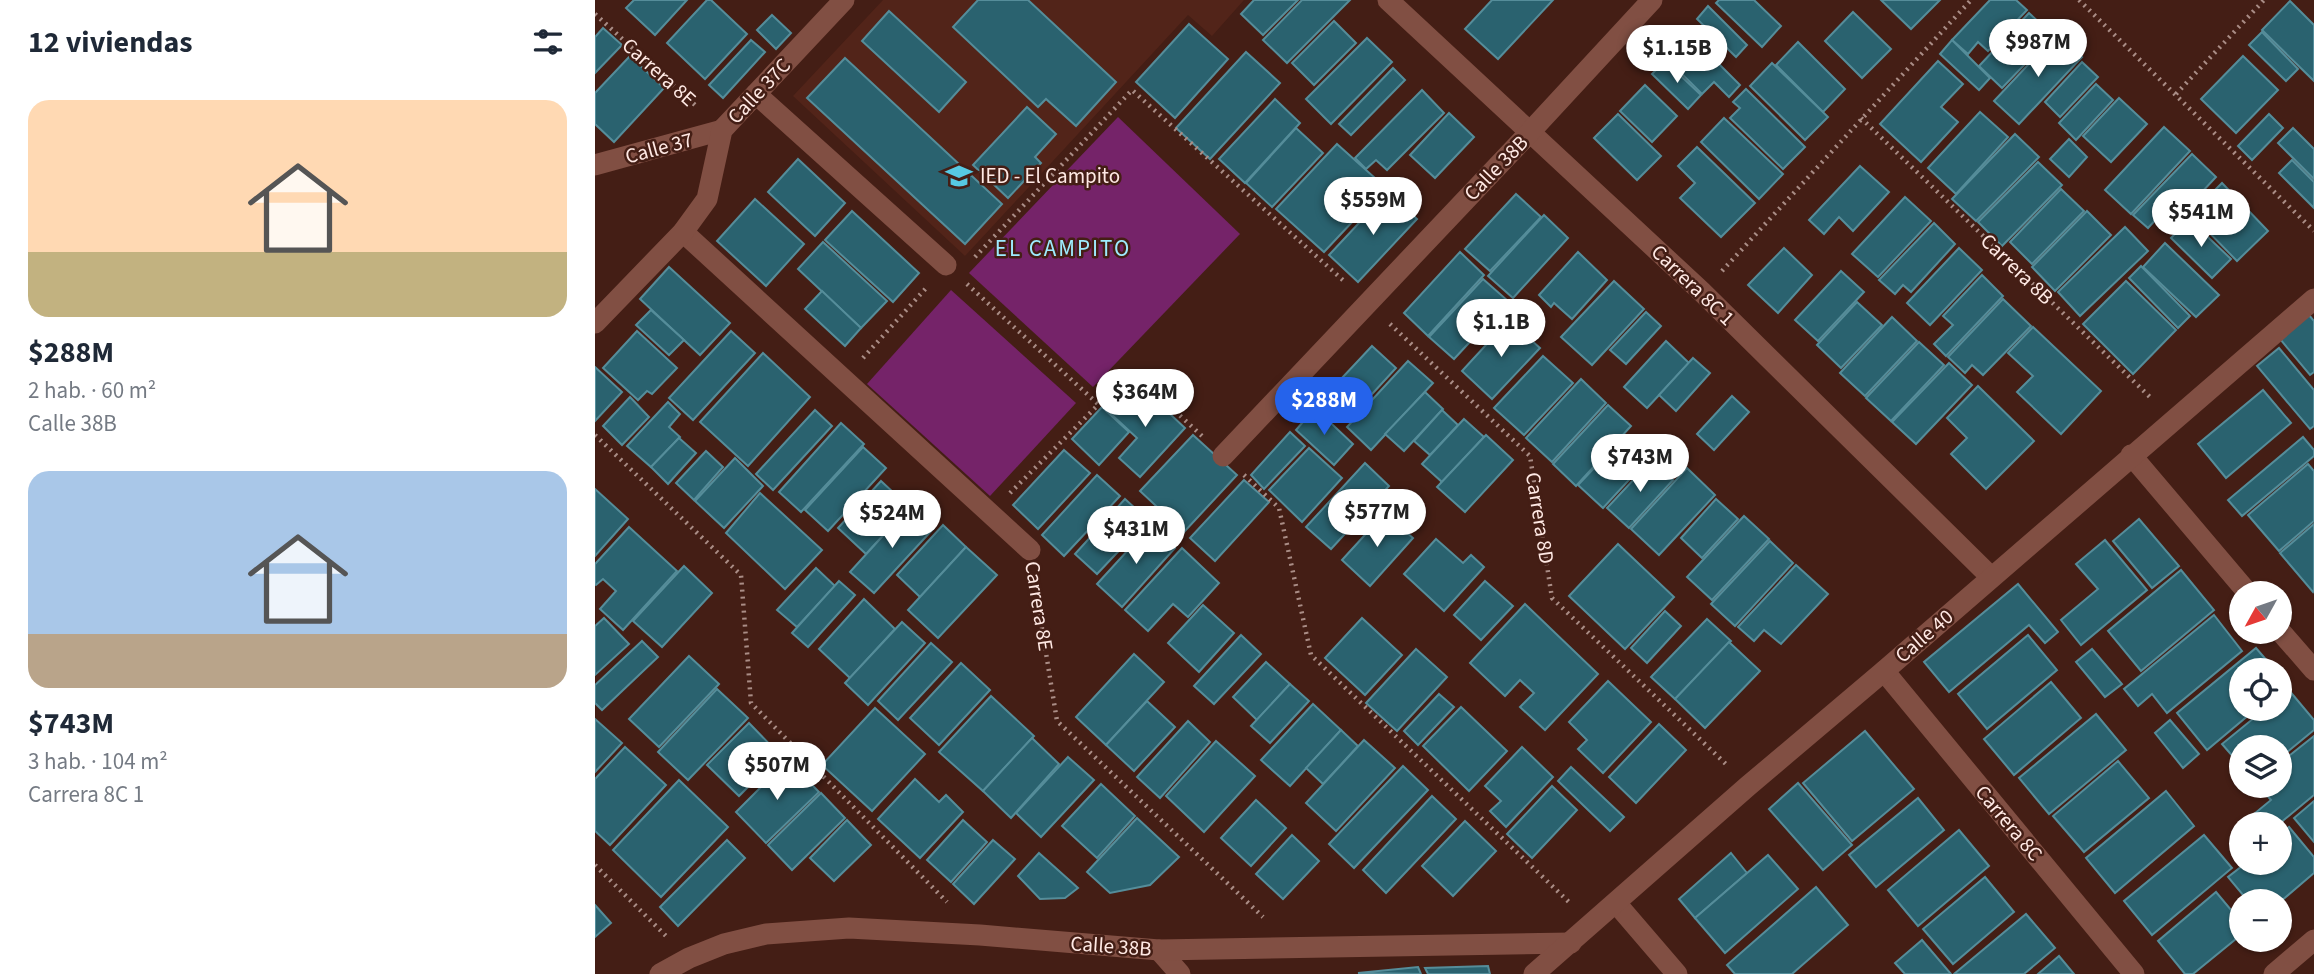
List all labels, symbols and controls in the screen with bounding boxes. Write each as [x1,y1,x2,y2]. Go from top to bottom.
pin: $987M [1989,20,2087,79]
text: 12 viviendas [28,21,193,64]
icon: filters [529,23,567,61]
pin: $1.15B [1620,25,1734,85]
text: $987M [2005,25,2071,58]
street label: Carrera 8E [615,31,703,113]
text: $1.15B [1642,31,1712,64]
street label: Calle 37C [720,51,798,131]
street label: Calle 37 [622,125,696,171]
street label: Calle 38B [1457,128,1535,208]
icon: home [235,145,361,271]
school or university icon: IED - El Campito [944,161,974,191]
place label: IED - El Campito [980,161,1120,191]
pin: $559M [1324,177,1422,237]
text: $559M [1340,183,1406,216]
pin: $541M [2152,190,2250,249]
text: $541M [2168,195,2234,228]
street label: Carrera 8B [1974,226,2060,312]
district label: EL CAMPITO [995,232,1131,265]
street label: Carrera 8C 1 [1644,237,1742,333]
pin: $1.1B [1452,300,1550,359]
text: $1.1B [1472,305,1530,338]
text: $288M [28,331,114,374]
pin: $364M [1096,370,1194,429]
text: 2 hab. · 60 m² [28,374,156,407]
text: $364M [1112,375,1178,408]
pin: $288M [1275,378,1373,437]
text: $288M [1291,383,1357,416]
text: Calle 38B [28,407,117,440]
pin: $743M [1591,434,1689,494]
text: $743M [1607,440,1673,473]
street label: Carrera 8D [1518,470,1562,566]
pin: $524M [843,490,941,550]
pin: $577M [1328,490,1426,549]
text: $577M [1344,495,1410,528]
text: $524M [859,496,925,529]
pin: $431M [1087,506,1185,566]
text: $431M [1103,512,1169,545]
icon: home [235,516,361,642]
street label: Carrera 8E [1017,559,1061,653]
north arrow [2229,581,2293,644]
map controls [2229,581,2292,952]
street label: Calle 40 [1888,602,1960,670]
button: locate [2229,658,2292,721]
text: $743M [28,702,114,745]
button: layers [2229,735,2292,798]
pin: $507M [728,742,826,802]
text: 3 hab. · 104 m² [28,745,168,778]
text: $507M [744,748,810,781]
text: Carrera 8C 1 [28,778,144,811]
street label: Carrera 8C [1968,778,2050,868]
button: + [2229,812,2292,875]
button: − [2229,889,2292,952]
street label: Calle 38B [1069,928,1153,964]

